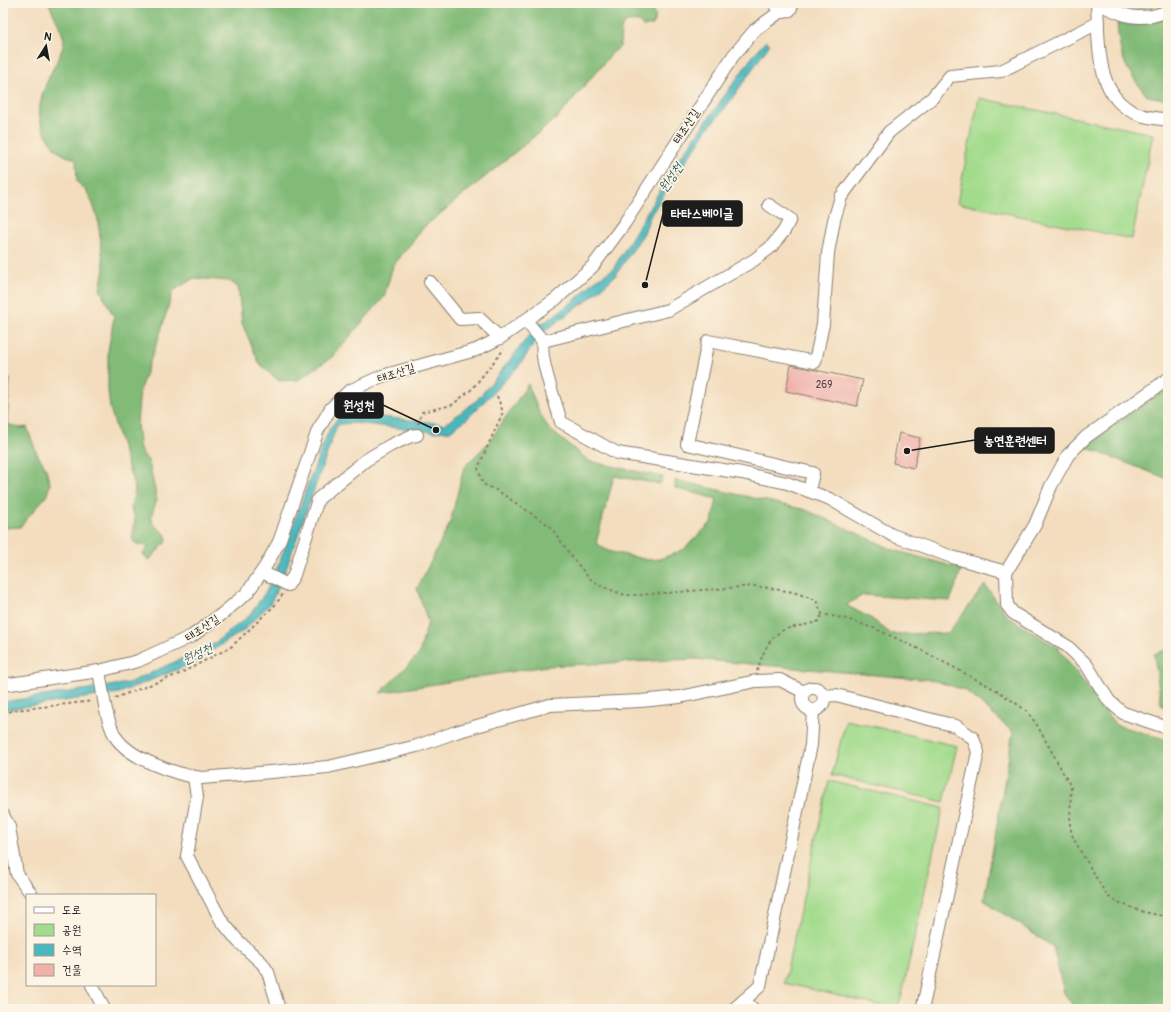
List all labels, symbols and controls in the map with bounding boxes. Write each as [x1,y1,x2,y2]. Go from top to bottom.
north arrow [26,26,66,66]
text: N [43,30,53,44]
street label: 태조산길 [670,106,703,147]
water label: 원성천 [655,159,687,195]
callout: 타타스베이글 [663,201,742,226]
text: 타타스베이글 [671,206,734,222]
street label: 태조산길 [375,360,417,387]
house number: 269 [816,379,832,391]
callout: 원성천 [335,393,383,418]
text: 원성천 [343,398,375,414]
callout: 농연훈련센터 [975,428,1054,453]
text: 농연훈련센터 [984,433,1046,449]
street label: 태조산길 [182,611,223,645]
water label: 원성천 [180,639,216,668]
legend [26,894,156,986]
text: 도로 [62,903,81,918]
text: 공원 [62,923,81,938]
text: 수역 [62,943,82,958]
text: 건물 [62,963,82,978]

